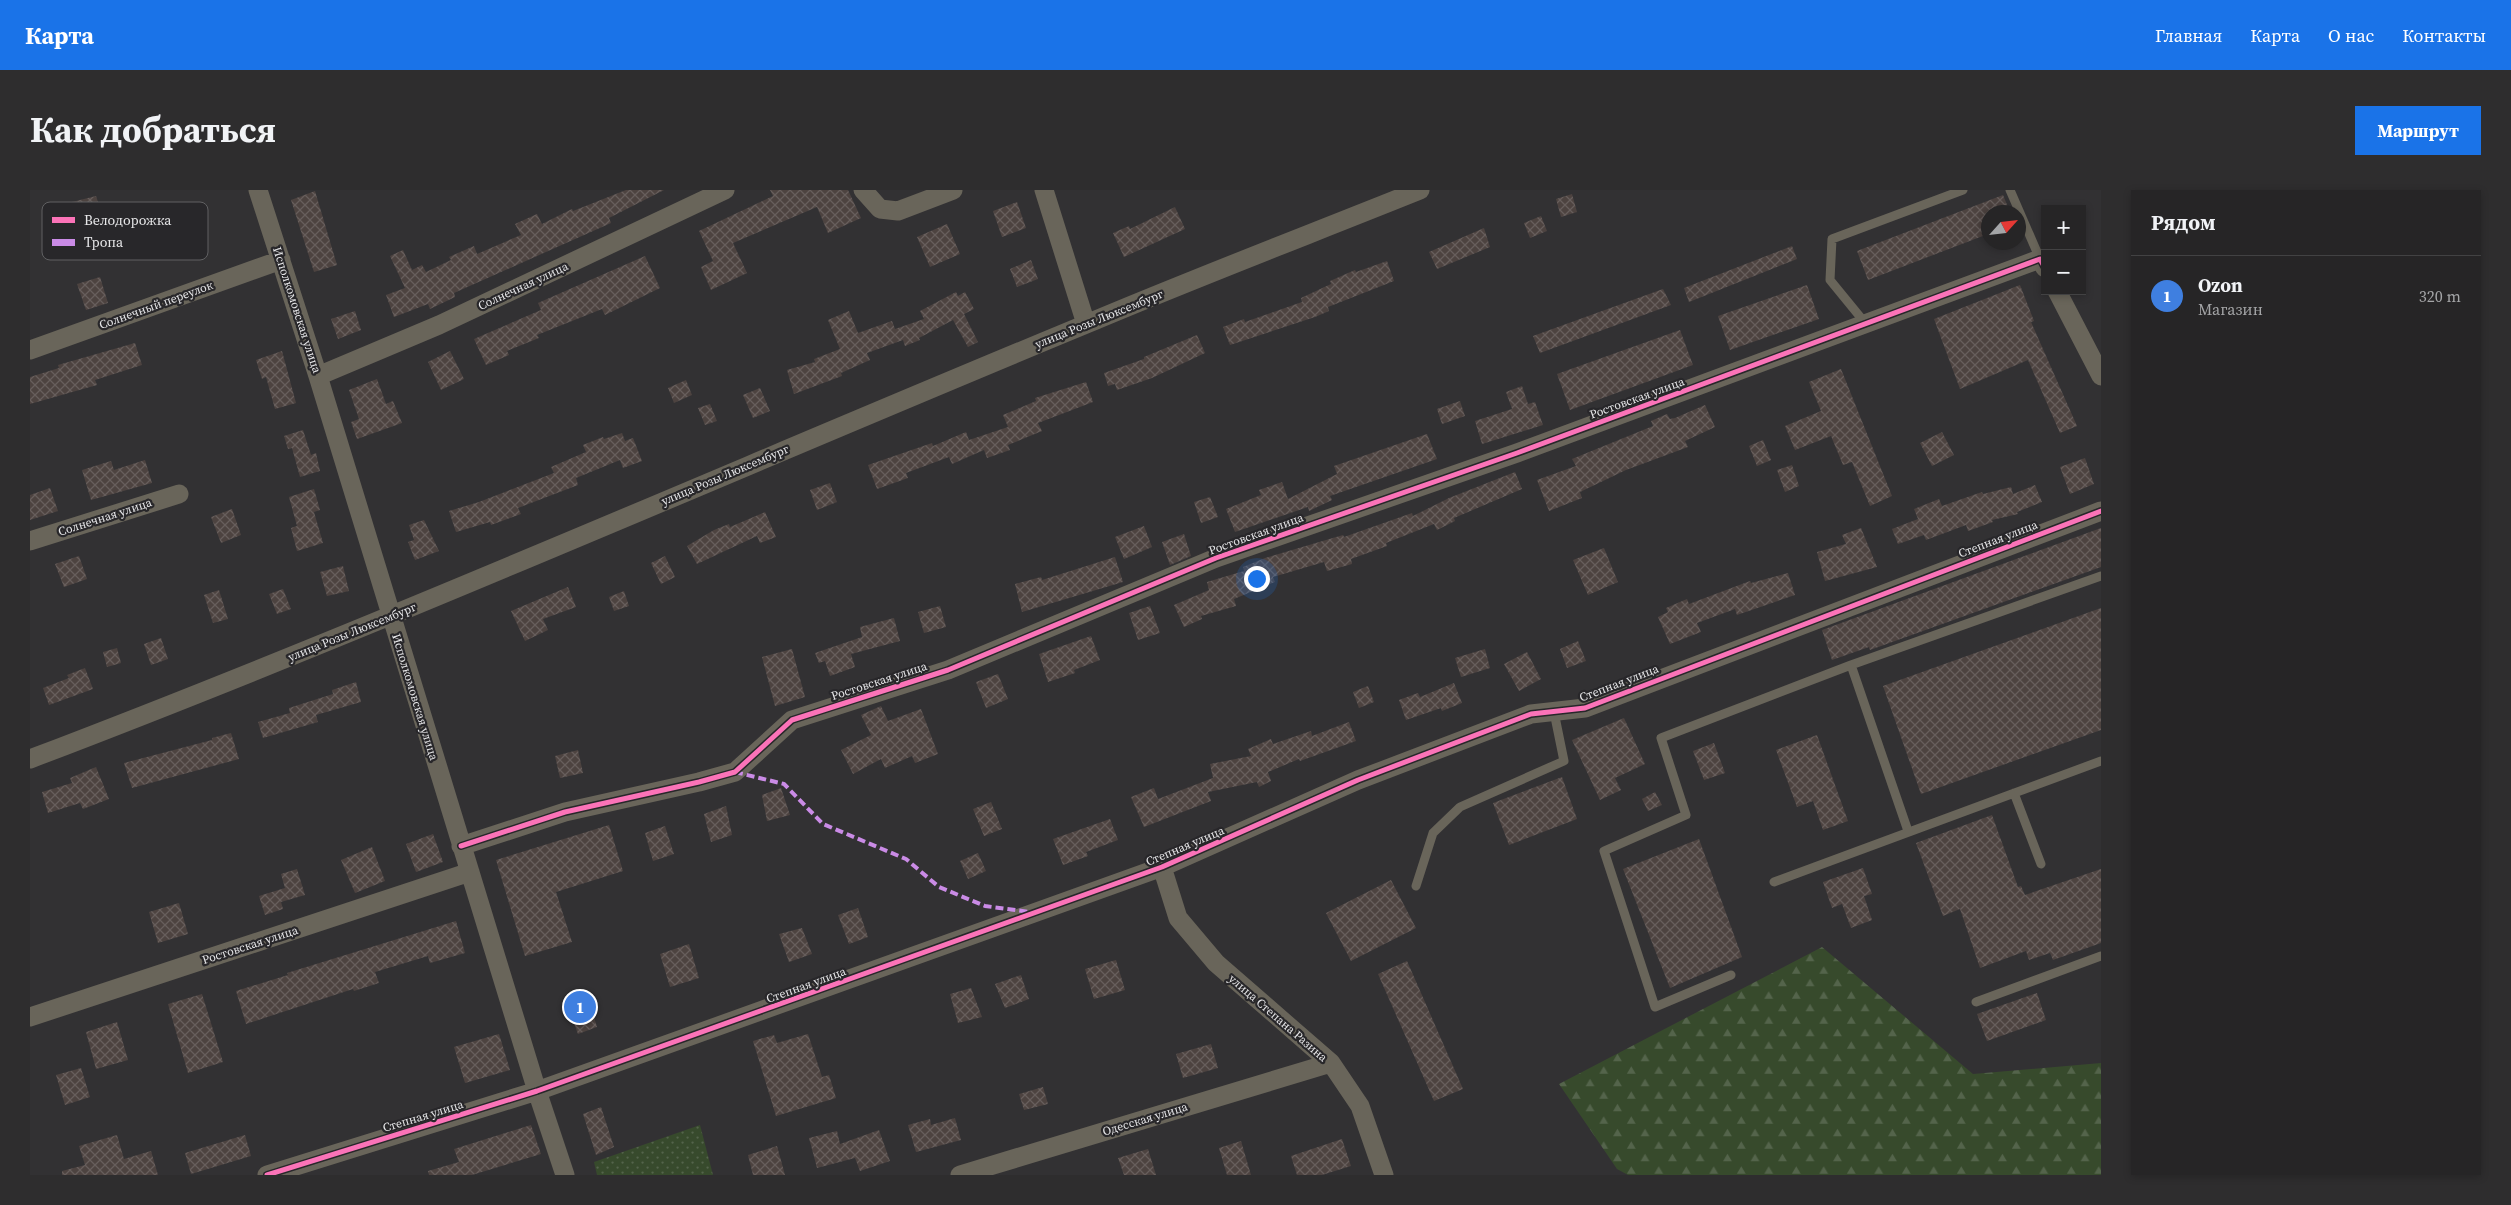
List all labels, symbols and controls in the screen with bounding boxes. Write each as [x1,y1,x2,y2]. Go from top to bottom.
text: Карта [25,19,94,52]
text: Главная [2155,23,2222,48]
text: Карта [2250,23,2300,48]
text: О нас [2328,23,2374,48]
text: Контакты [2402,23,2486,48]
text: Как добраться [30,106,276,154]
button: Маршрут [2355,106,2481,155]
legend [42,202,208,260]
north arrow [1981,205,2026,250]
map controls [2041,205,2086,295]
button: + [2041,205,2086,250]
text: Рядом [2151,208,2216,237]
text: Велодорожка [84,210,172,230]
text: Тропа [84,232,124,252]
street label: Исполкомовская улица [269,245,325,376]
button: − [2041,250,2086,295]
street label: Солнечная улица [475,258,571,314]
text: Ozon [2198,272,2243,298]
street label: Солнечный переулок [97,277,215,333]
text: 1 [2163,285,2171,307]
text: 320 m [2419,285,2461,307]
street label: улица Розы Люксембург [1032,286,1166,352]
text: Магазин [2198,298,2263,320]
street label: Ростовская улица [1587,373,1687,423]
street label: улица Розы Люксембург [659,441,792,509]
street label: Солнечная улица [56,494,155,540]
street label: Ростовская улица [1206,509,1306,559]
street label: Степная улица [1956,516,2041,561]
your location [1244,566,1270,592]
street label: улица Розы Люксембург [285,599,419,665]
street label: Исполкомовская улица [388,632,442,763]
street label: Ростовская улица [829,658,930,704]
street label: Степная улица [1577,660,1662,705]
street label: Степная улица [1143,822,1227,870]
street label: Ростовская улица [200,922,301,968]
street label: Степная улица [764,963,849,1007]
street label: улица Степана Разина [1225,971,1331,1066]
pin: 1 [564,988,596,1026]
street label: Степная улица [381,1096,466,1136]
street label: Одесская улица [1100,1098,1190,1140]

